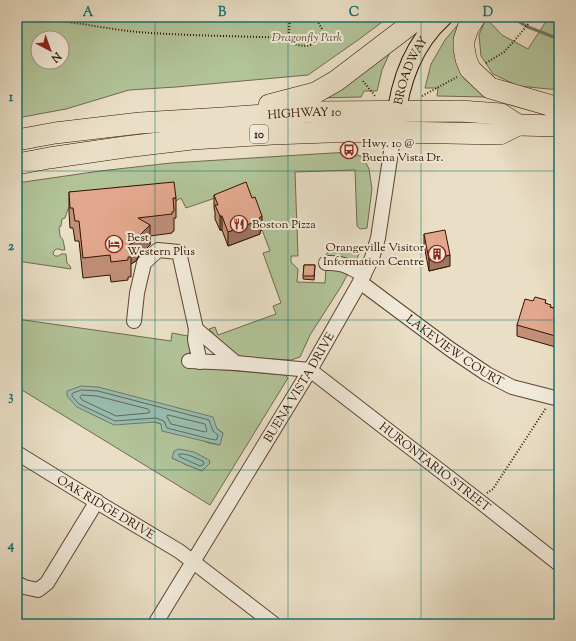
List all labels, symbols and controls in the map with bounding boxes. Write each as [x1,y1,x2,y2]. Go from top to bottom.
text: A [83,4,94,22]
text: B [218,4,227,22]
text: C [349,4,359,22]
text: D [483,4,493,22]
park label: Dragonfly Park [272,29,343,47]
north arrow [30,30,70,70]
street label: BROADWAY [390,33,433,106]
text: N [47,47,65,66]
text: 1 [9,89,14,107]
street label: HIGHWAY 10 [267,104,341,125]
road number: 10 [250,125,268,143]
place label: Hwy. 10 @ Buena Vista Dr. [362,135,443,167]
bus stop icon: Hwy. 10 @ Buena Vista Dr. [339,140,359,160]
restaurant icon: Boston Pizza [229,214,249,234]
place label: Boston Pizza [252,216,316,234]
place label: Best Western Plus [127,229,195,261]
hotel icon: Best Western Plus [104,234,124,254]
text: 2 [8,238,15,256]
place label: Orangeville Visitor Information Centre [323,239,424,271]
building icon: Orangeville Visitor Information Centre [427,244,447,264]
street label: LAKEVIEW COURT [402,311,507,391]
street label: BUENA VISTA DRIVE [260,329,340,446]
text: 3 [8,388,14,406]
street label: HURONTARIO STREET [375,418,494,517]
street label: OAK RIDGE DRIVE [53,471,158,545]
text: 4 [7,537,15,555]

